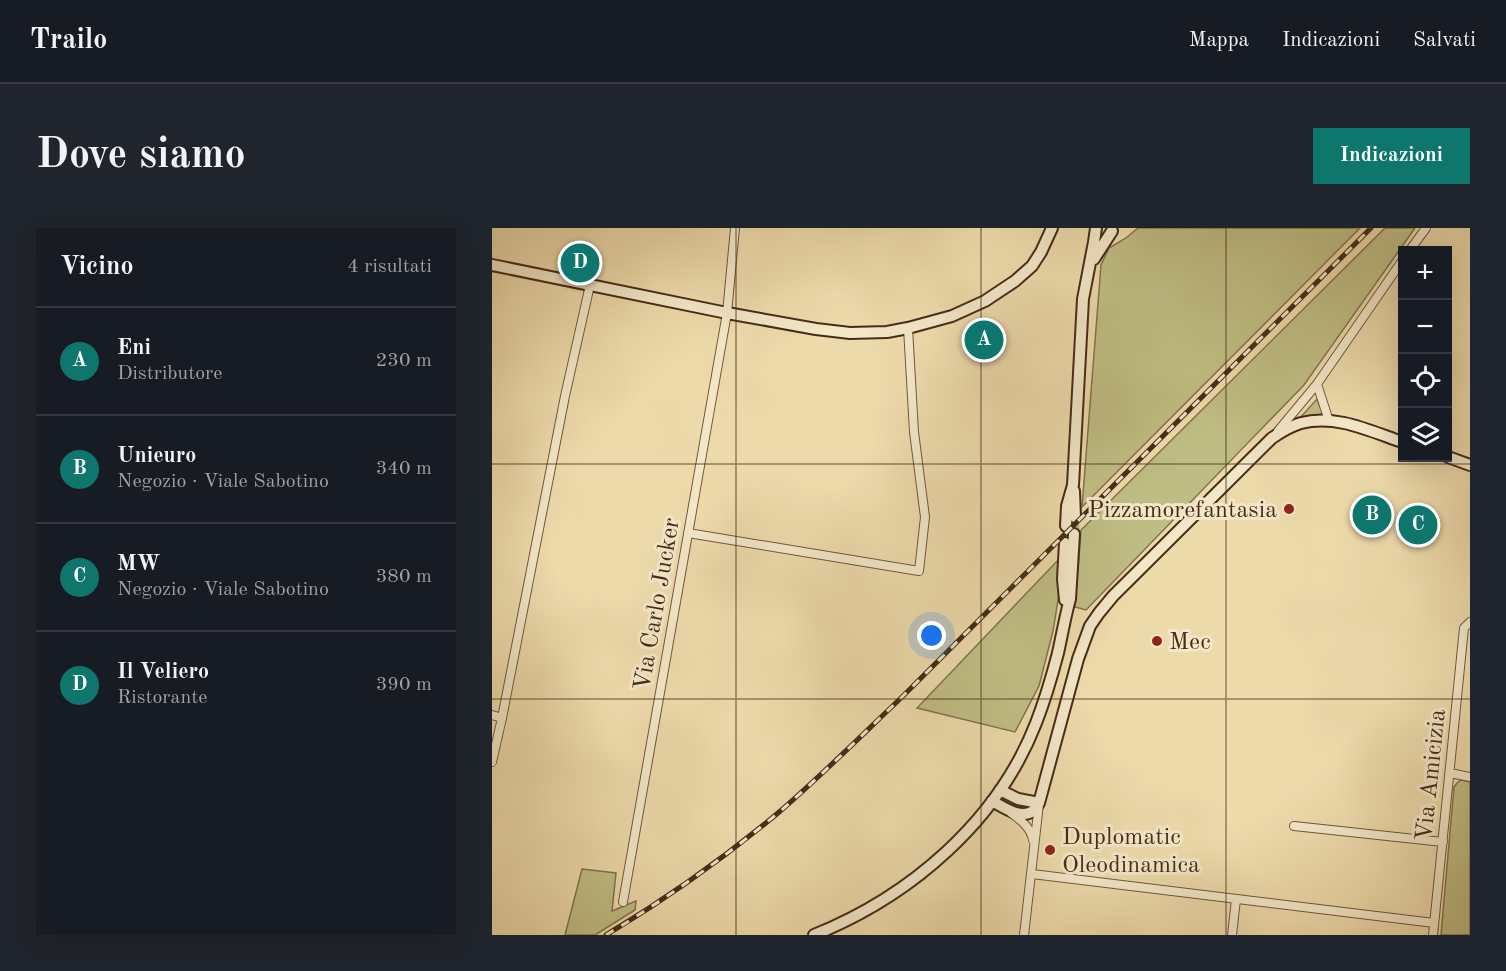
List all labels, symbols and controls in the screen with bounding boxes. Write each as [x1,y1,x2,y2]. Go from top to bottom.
text: Trailo [30,27,107,55]
text: Mappa [1189,30,1249,51]
text: Indicazioni [1282,30,1380,51]
text: Salvati [1413,30,1476,51]
button: Indicazioni [1313,128,1470,184]
text: Dove siamo [36,135,246,177]
pin: D [560,240,599,285]
map controls [1398,246,1452,462]
button: + [1398,246,1452,300]
text: Vicino [60,254,134,280]
text: 4 risultati [347,257,432,277]
button: − [1398,300,1452,354]
pin: A [964,318,1004,362]
text: Eni [117,337,151,359]
text: A [72,351,87,371]
text: 230 m [376,351,432,371]
button: locate [1398,354,1452,408]
text: Distributore [117,364,223,384]
button: layers [1398,408,1452,462]
text: Unieuro [117,445,196,467]
text: B [72,459,87,479]
text: 340 m [376,459,432,479]
text: Negozio · Viale Sabotino [117,472,329,492]
pin: B [1352,492,1392,538]
place label: Pizzamorefantasia [1088,499,1277,523]
marker: Pizzamorefantasia [1282,502,1296,516]
pin: C [1398,502,1438,548]
street label: Via Carlo Jucker [631,516,685,693]
text: MW [117,553,160,575]
text: C [73,567,86,587]
text: 380 m [376,567,432,587]
text: Negozio · Viale Sabotino [117,580,329,600]
your location [917,621,946,650]
place label: Mec [1169,631,1211,655]
marker: Mec [1150,634,1164,648]
text: Il Veliero [117,661,209,683]
text: D [72,675,87,695]
text: 390 m [376,675,432,695]
text: Ristorante [117,688,207,708]
street label: Via Amicizia [1413,708,1451,842]
place label: Duplomatic Oleodinamica [1062,826,1200,878]
marker: Duplomatic Oleodinamica [1043,843,1057,857]

